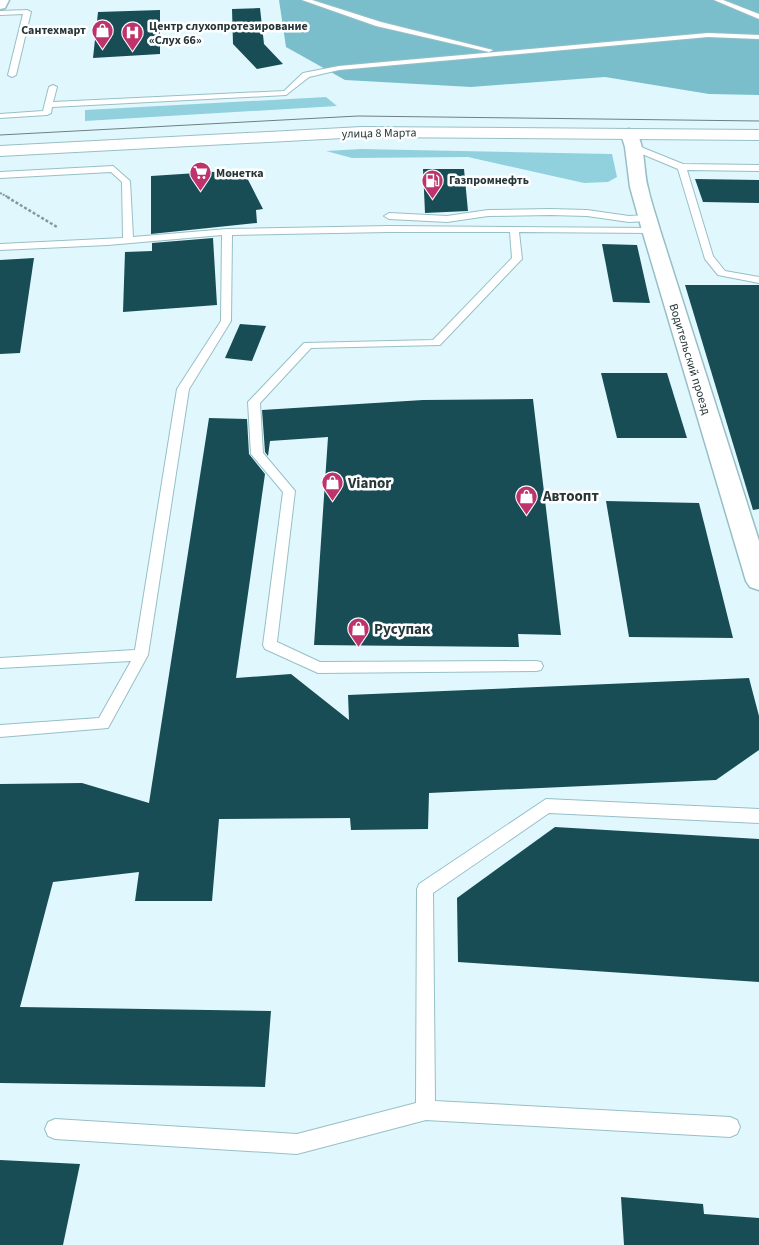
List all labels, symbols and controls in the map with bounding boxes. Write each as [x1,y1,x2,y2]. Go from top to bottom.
shop icon: Сантехмарт [90,18,114,49]
place label: Центр слухопротезирование «Слух 66» [149,18,308,49]
hospital icon: Центр слухопротезирование «Слух 66» [121,21,145,52]
place label: Сантехмарт [21,22,86,39]
street label: улица 8 Марта [341,124,417,143]
supermarket icon: Монетка [188,161,212,192]
place label: Монетка [216,165,264,182]
fuel station icon: Газпромнефть [421,168,445,199]
place label: Газпромнефть [449,172,529,189]
street label: Водительский проезд [665,302,715,417]
shop icon: Vianor [320,471,344,502]
place label: Vianor [347,473,391,494]
shop icon: Автоопт [515,484,539,515]
place label: Автоопт [542,486,599,507]
shop icon: Русупак [346,617,370,648]
place label: Русупак [374,619,431,640]

